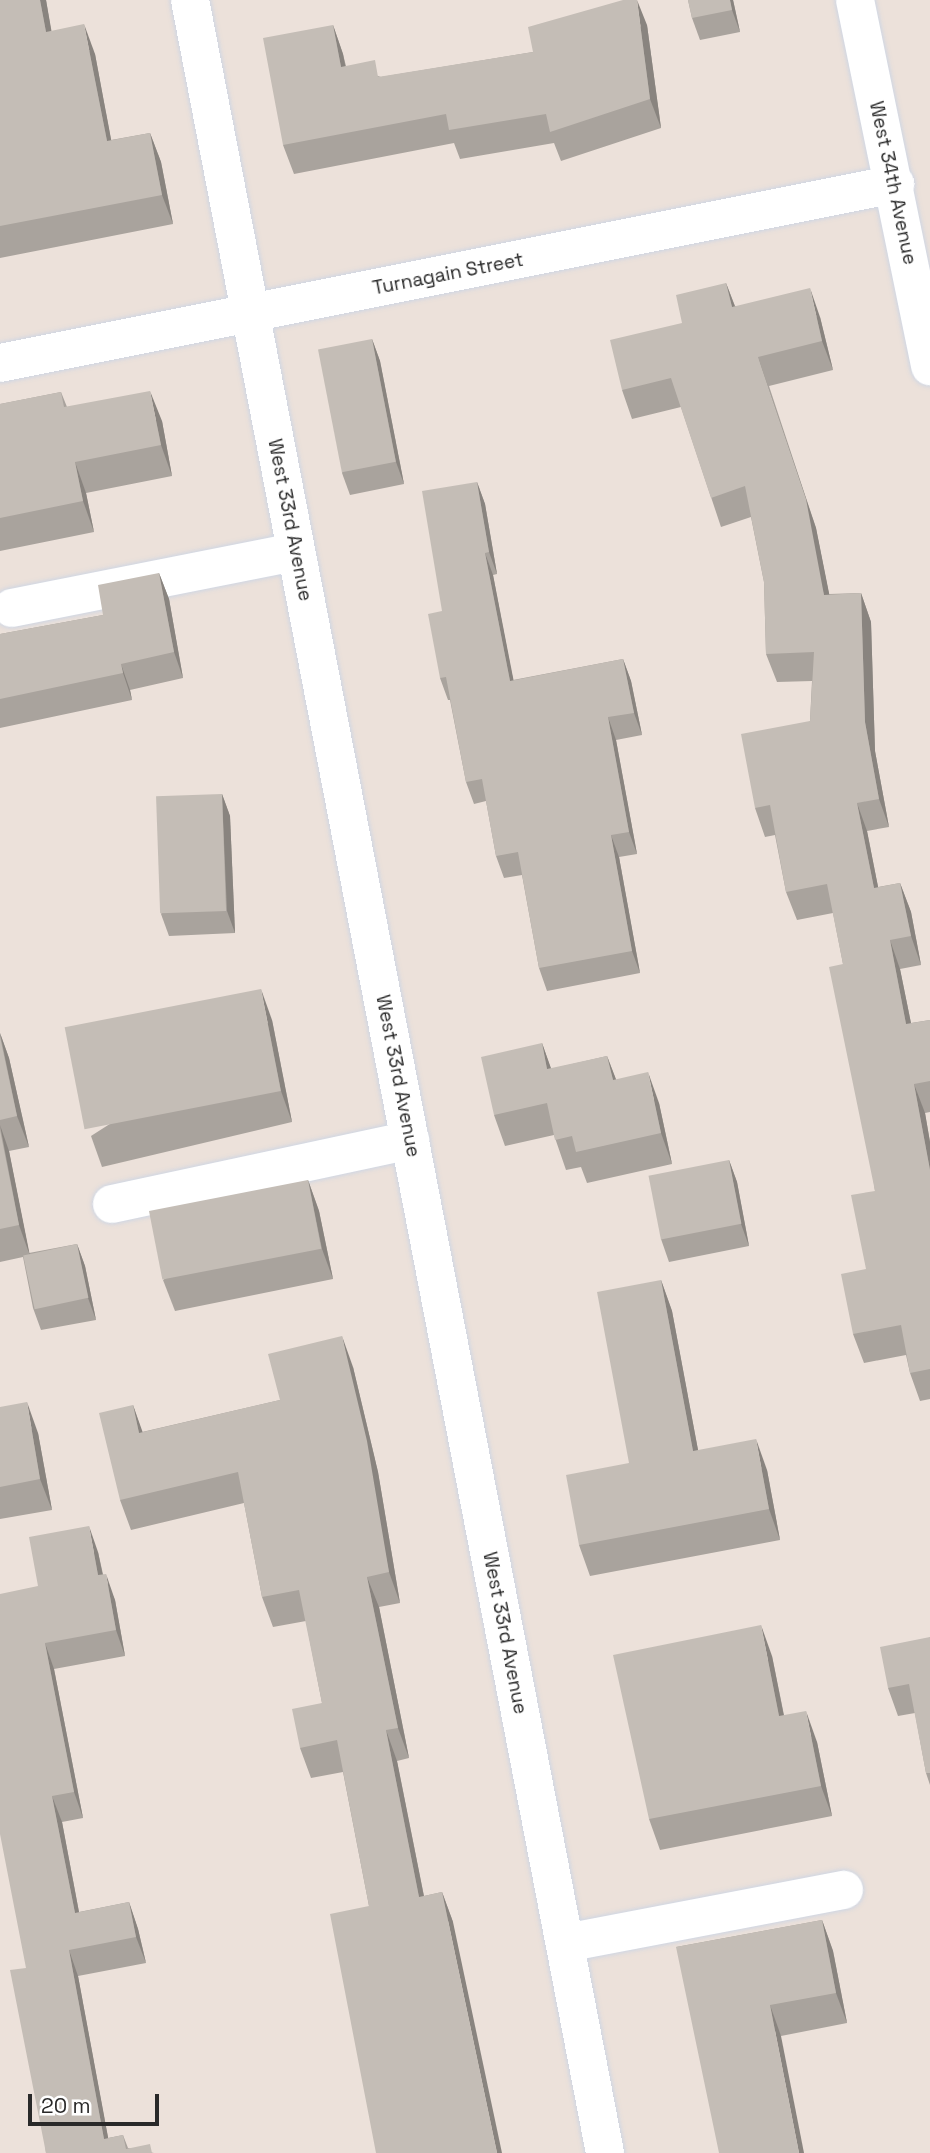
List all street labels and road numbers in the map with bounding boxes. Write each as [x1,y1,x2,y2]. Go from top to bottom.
street label: West 34th Avenue [865,99,921,267]
street label: Turnagain Street [371,248,525,300]
street label: West 33rd Avenue [263,437,317,603]
street label: West 33rd Avenue [371,993,425,1159]
street label: West 33rd Avenue [478,1550,532,1716]

